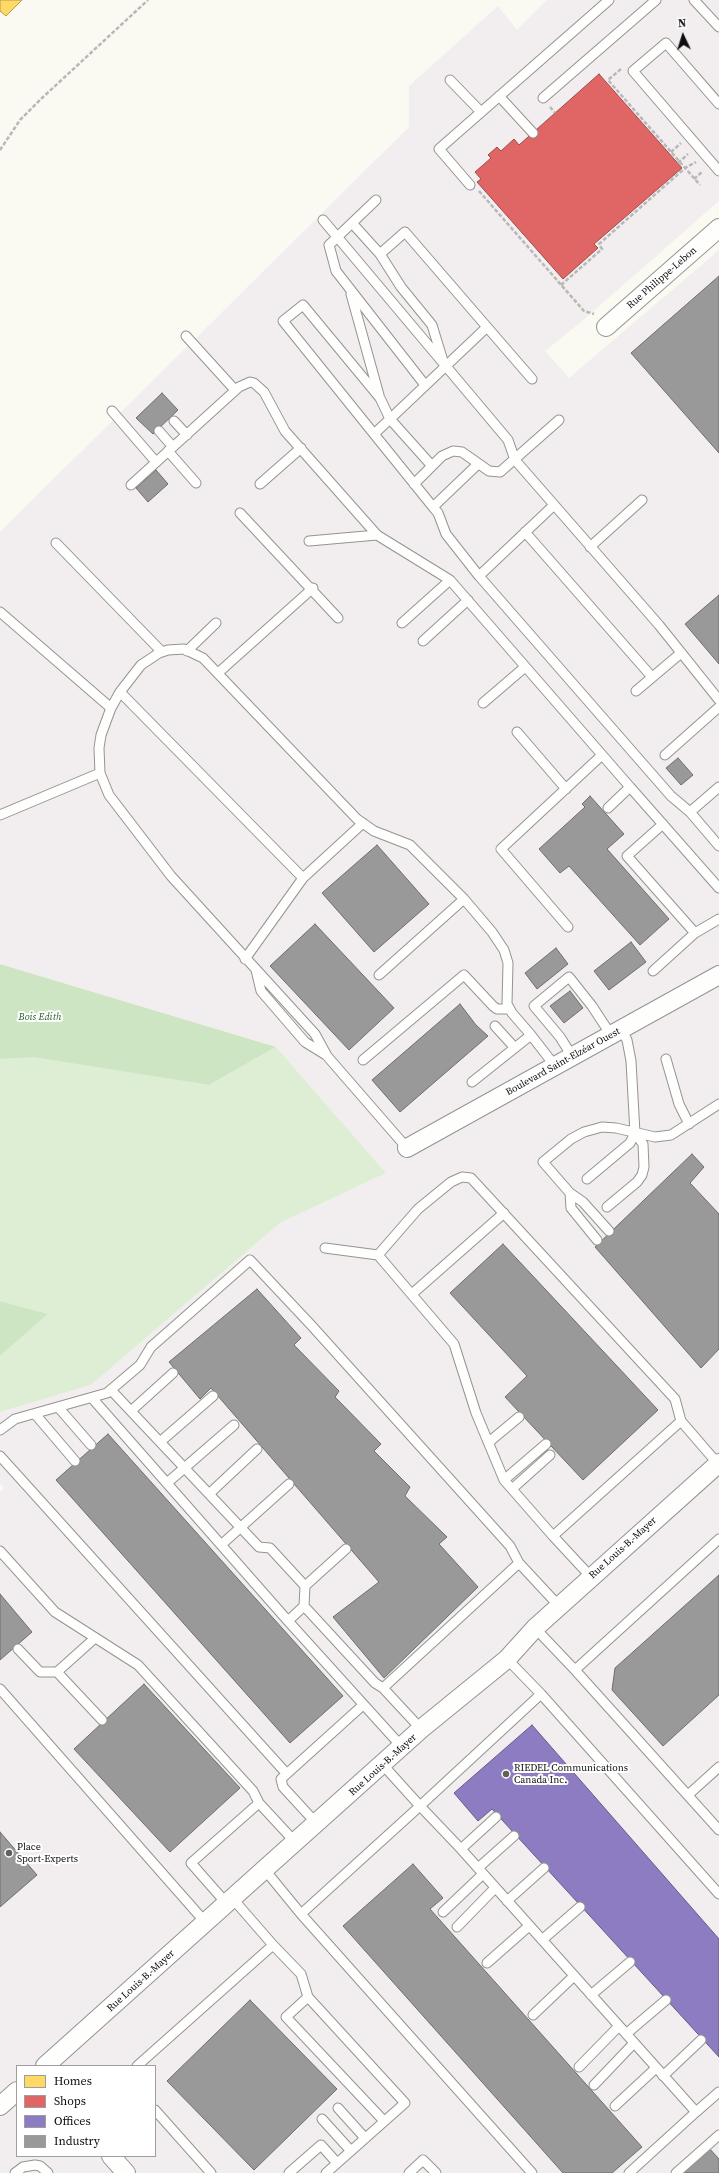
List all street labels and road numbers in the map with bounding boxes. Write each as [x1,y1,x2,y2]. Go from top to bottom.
street label: Rue Philippe-Lebon [625,244,699,312]
street label: Boulevard Saint-Elzéar Ouest [504,1026,622,1098]
street label: Rue Louis-B.-Mayer [587,1514,659,1582]
street label: Rue Louis-B.-Mayer [347,1731,419,1799]
street label: Rue Louis-B.-Mayer [105,1947,177,2015]

